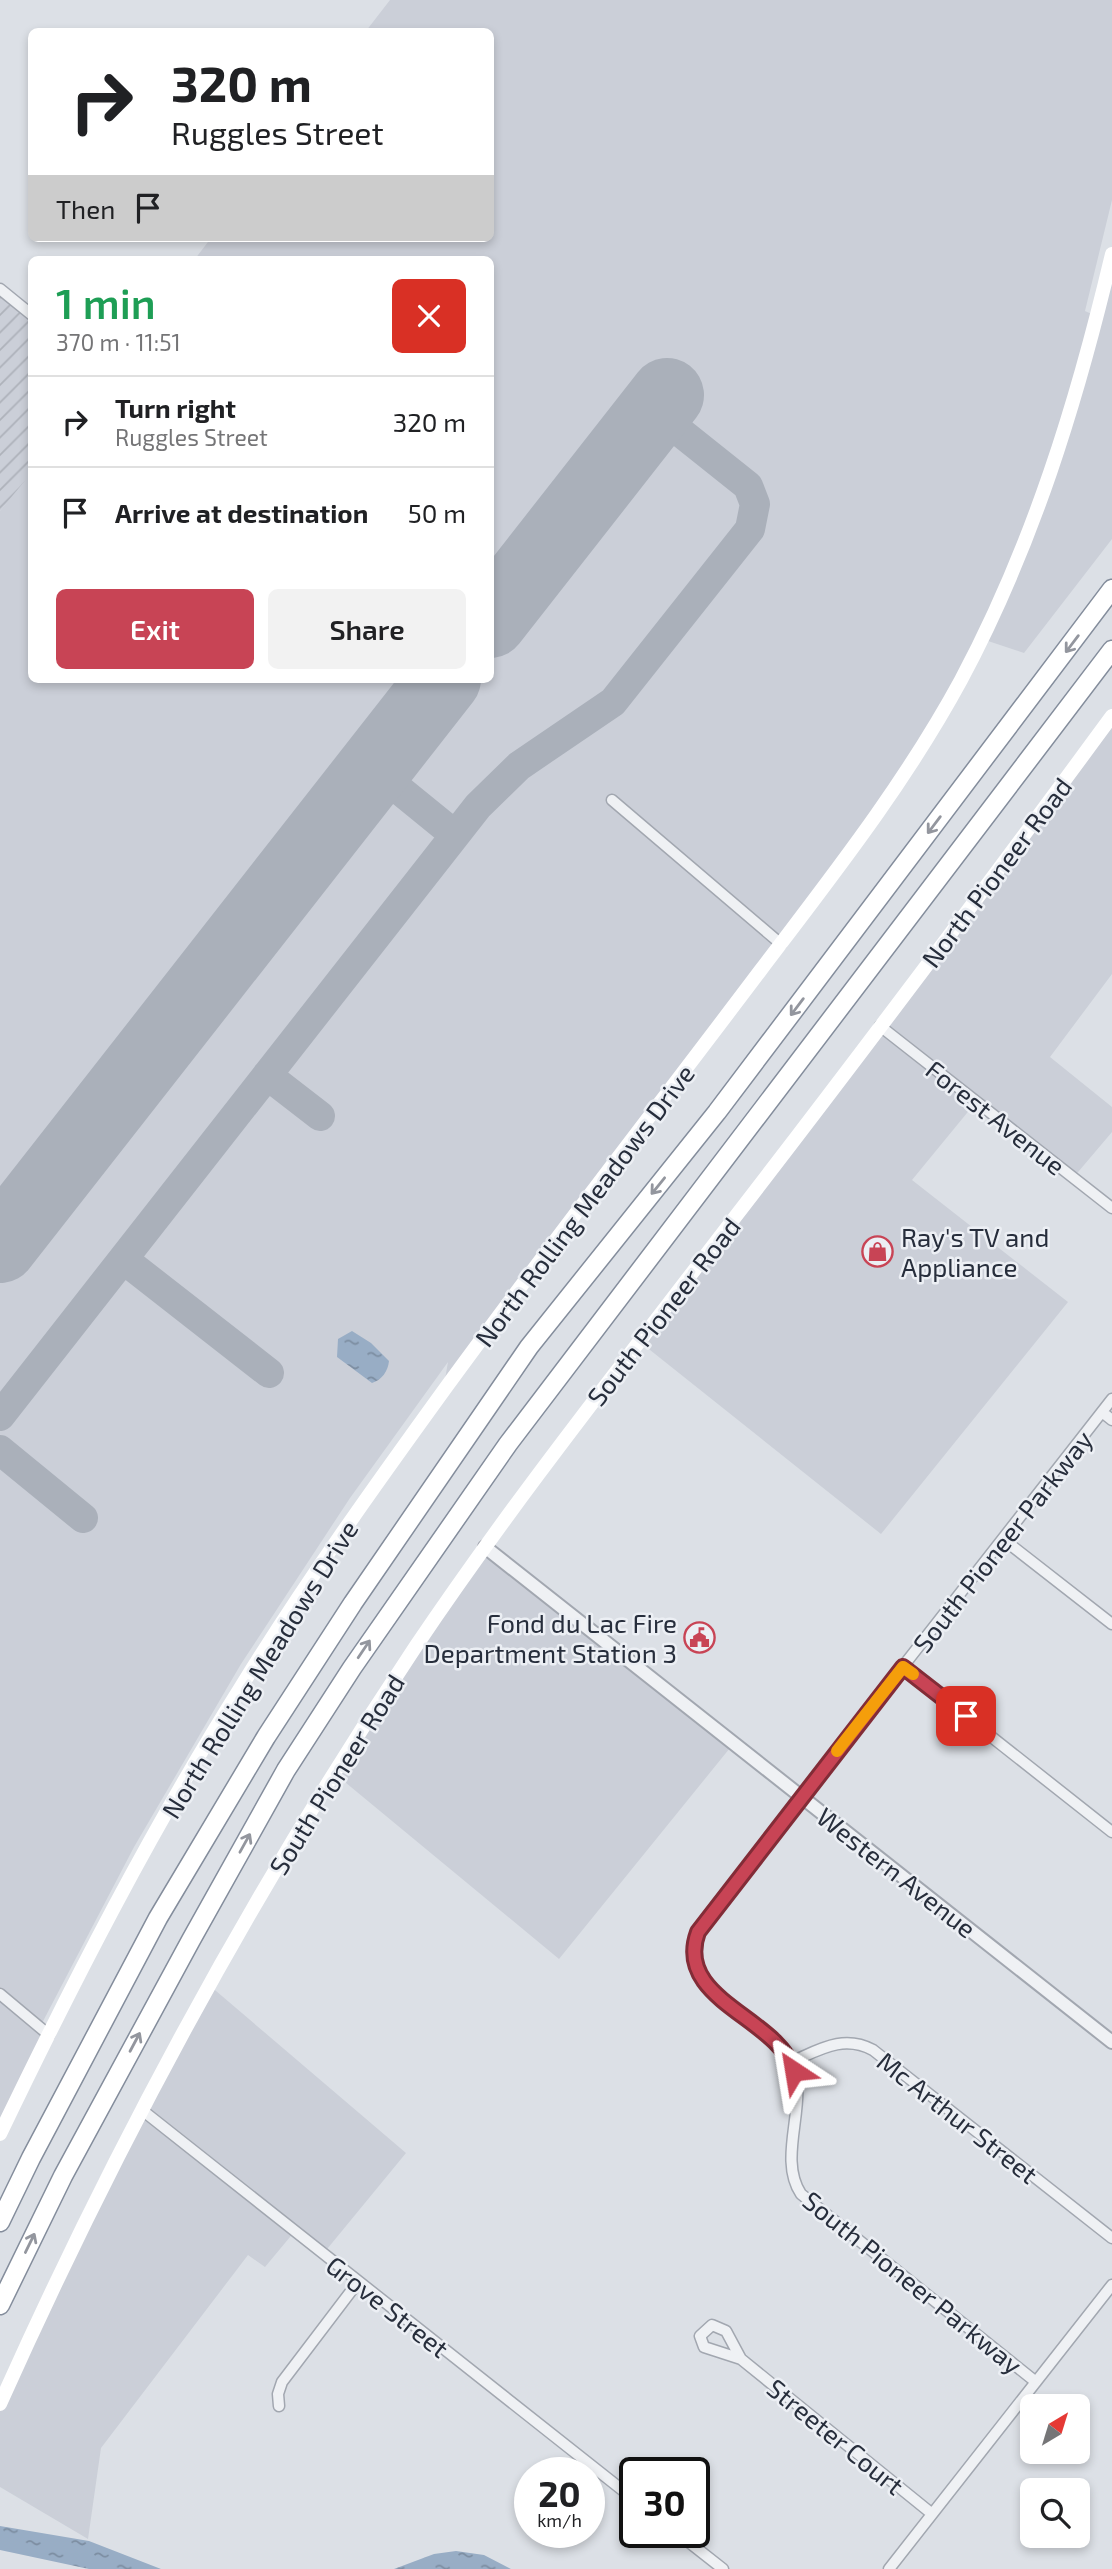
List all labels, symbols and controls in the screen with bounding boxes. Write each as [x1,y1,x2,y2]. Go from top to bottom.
text: 320 m [171,53,312,112]
icon: right [56,56,147,147]
text: Ruggles Street [171,113,384,151]
icon: arrive [129,189,167,227]
text: Then [56,193,115,224]
text: 1 min [56,277,156,327]
button: close [392,279,466,353]
text: 370 m · 11:51 [56,328,181,356]
text: Turn right [115,392,236,423]
icon: right [56,403,94,441]
text: 320 m [393,406,466,437]
text: Ruggles Street [115,423,268,451]
icon: arrive [56,494,94,532]
text: Arrive at destination [115,497,368,528]
text: 50 m [408,497,466,528]
button: Exit [56,589,254,669]
button: Share [268,589,466,669]
one-way arrow [1064,634,1079,653]
street label: North Pioneer Road [915,771,1077,973]
one-way arrow [927,816,942,834]
one-way arrow [790,997,805,1016]
street label: Forest Avenue [920,1053,1072,1181]
street label: North Rolling Meadows Drive [468,1058,700,1352]
one-way arrow [650,1177,665,1195]
street label: South Pioneer Road [580,1211,746,1411]
place label: Ray's TV and Appliance [901,1221,1049,1282]
shop icon: Ray's TV and Appliance [861,1234,895,1268]
street label: South Pioneer Parkway [906,1424,1098,1658]
street label: North Rolling Meadows Drive [154,1514,364,1824]
place label: Fond du Lac Fire Department Station 3 [423,1607,677,1668]
public building icon: Fond du Lac Fire Department Station 3 [683,1620,717,1654]
one-way arrow [357,1640,372,1659]
street label: South Pioneer Road [262,1668,410,1880]
pin [936,1686,996,1746]
icon: arrive [947,1697,985,1735]
street label: Western Avenue [811,1800,983,1944]
one-way arrow [238,1833,252,1853]
one-way arrow [129,2032,143,2053]
position arrow [757,2034,831,2108]
street label: Mc Arthur Street [872,2045,1044,2189]
street label: South Pioneer Parkway [797,2184,1029,2380]
one-way arrow [24,2233,37,2254]
street label: Grove Street [321,2249,455,2363]
street label: Streeter Court [761,2372,911,2501]
north arrow [1020,2394,1090,2464]
map controls [1020,2394,1090,2548]
speed limit sign: 30 [619,2457,710,2548]
text: 20 [538,2472,581,2514]
button: search [1020,2478,1090,2548]
text: km/h [537,2509,582,2531]

